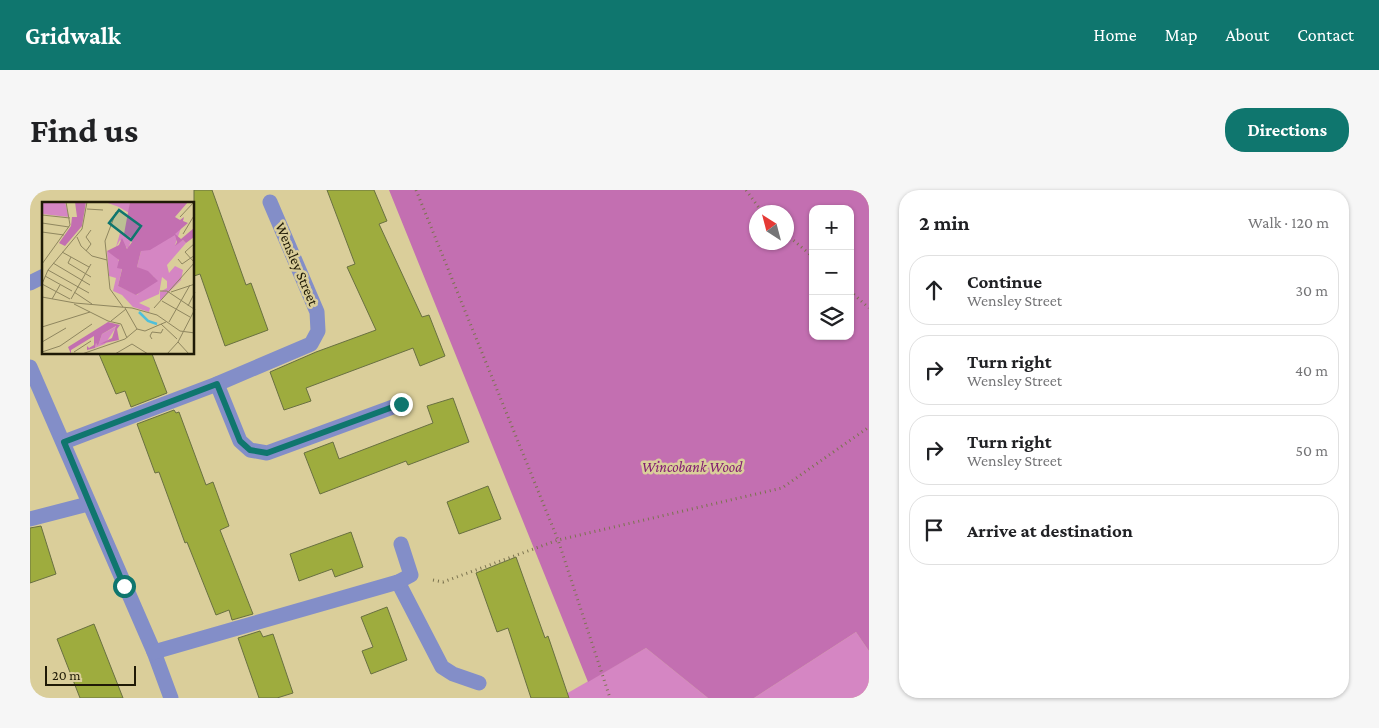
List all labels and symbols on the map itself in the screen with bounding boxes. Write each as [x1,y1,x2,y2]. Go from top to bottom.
inset map [42,202,195,355]
north arrow [749,205,794,250]
street label: Wensley Street [271,220,322,309]
route end [390,393,413,416]
park label: Wincobank Wood [642,459,743,475]
route start [113,575,136,598]
scale bar [45,663,136,686]

